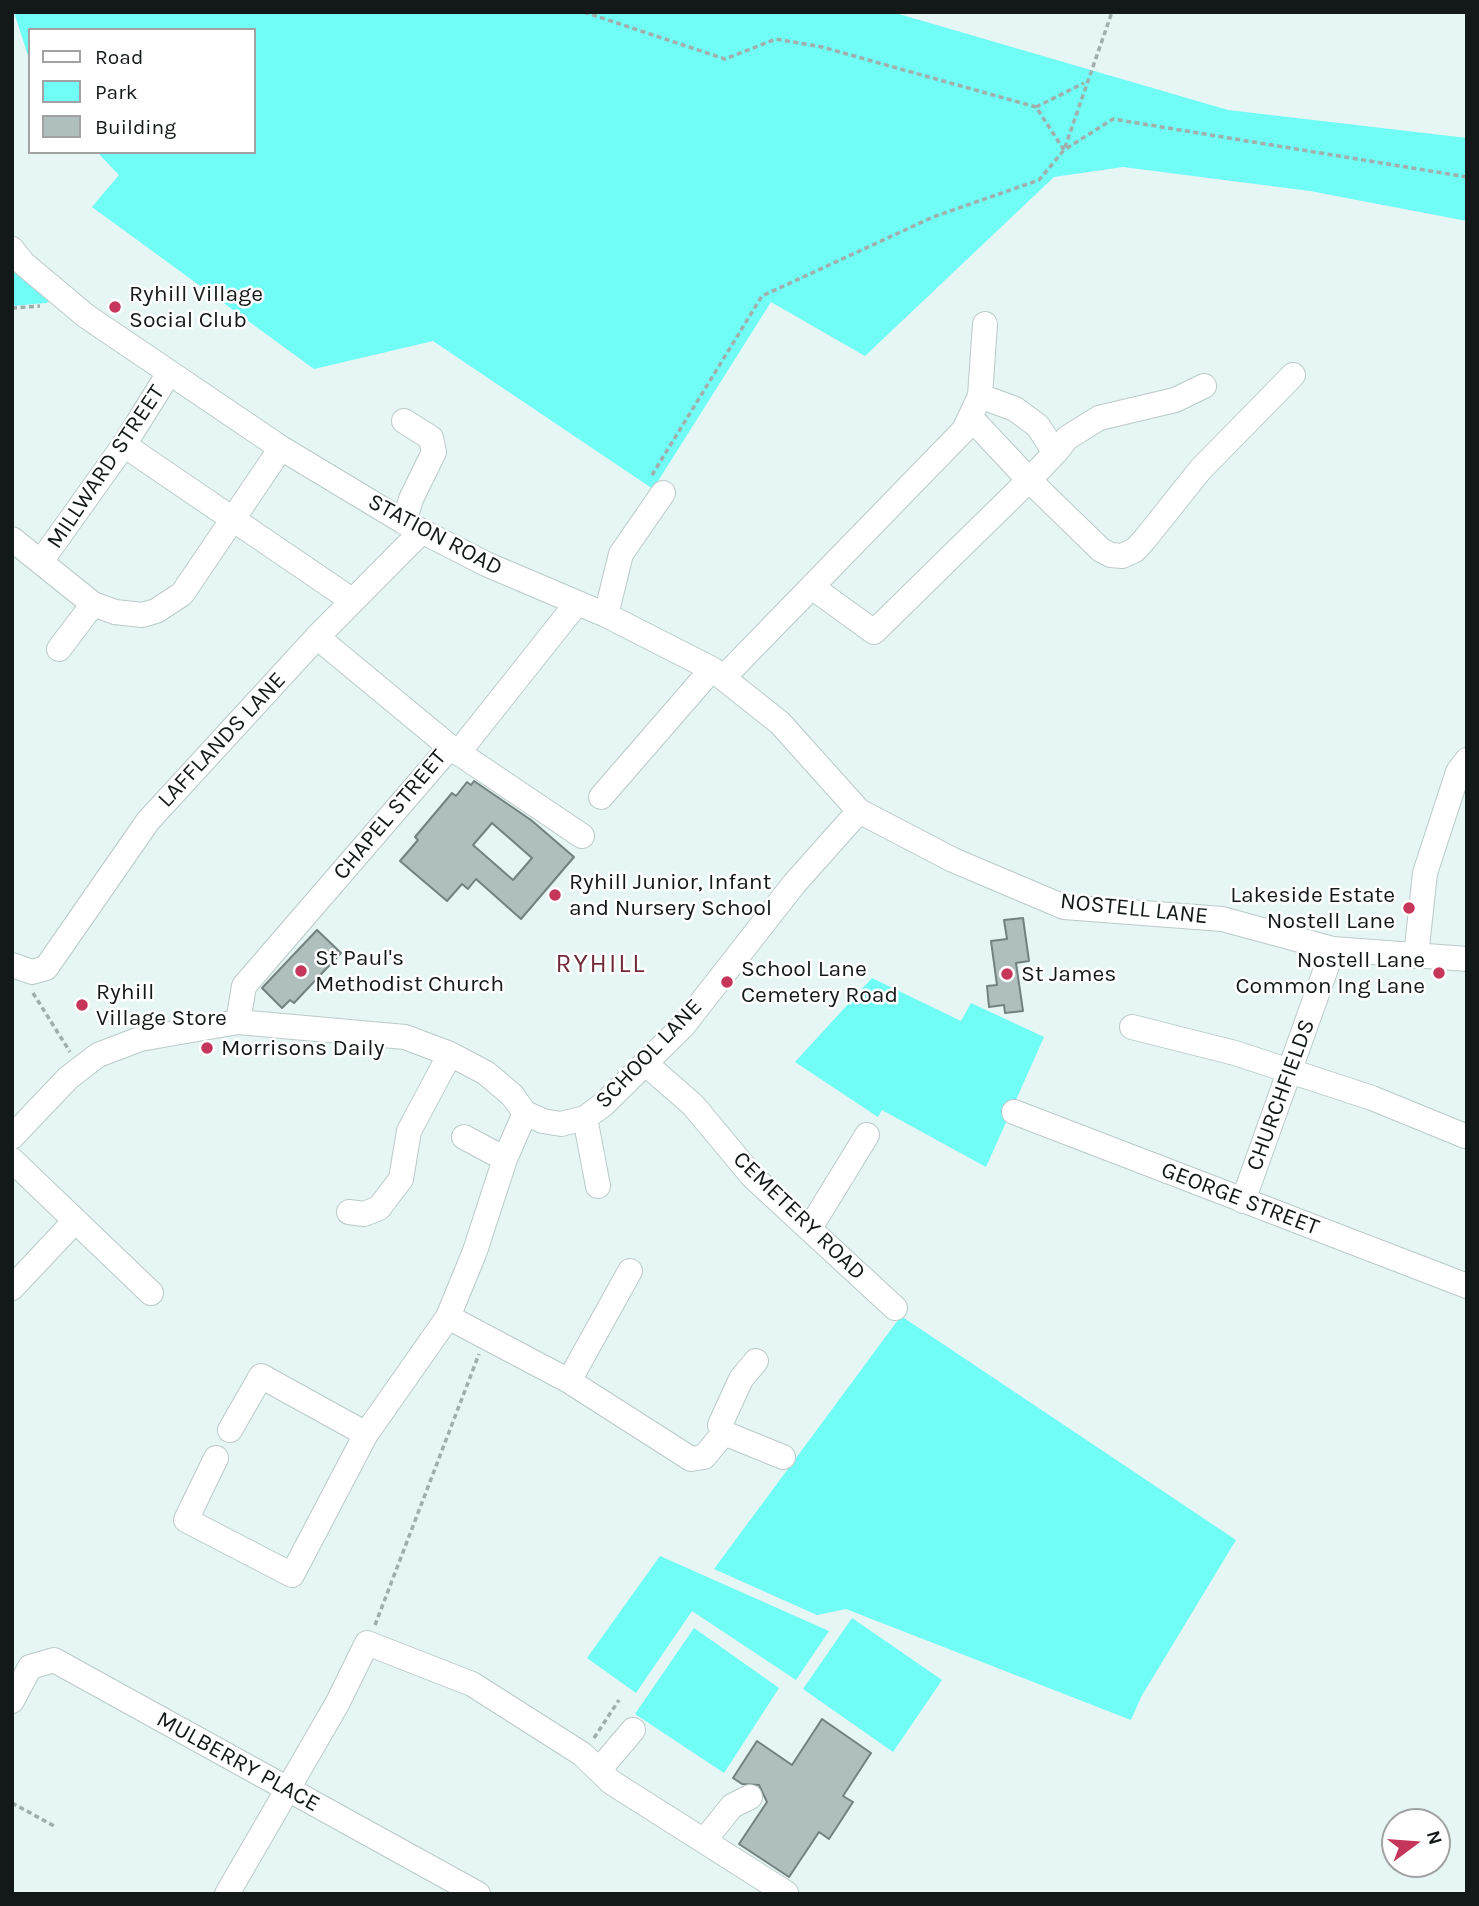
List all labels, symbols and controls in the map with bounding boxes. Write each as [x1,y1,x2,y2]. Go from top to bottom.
legend [28,28,256,154]
text: Road [95,45,143,69]
text: Park [95,80,138,104]
text: Building [95,115,176,139]
place label: Ryhill Village Social Club [129,280,263,334]
marker: Ryhill Village Social Club [107,299,123,315]
street label: MILLWARD STREET [41,380,171,554]
street label: STATION ROAD [363,488,507,582]
street label: LAFFLANDS LANE [152,667,292,813]
street label: CHAPEL STREET [328,744,452,886]
place label: Ryhill Junior, Infant and Nursery School [569,868,772,922]
place label: Lakeside Estate Nostell Lane [1230,881,1395,935]
marker: Ryhill Junior, Infant and Nursery School [547,887,563,903]
street label: NOSTELL LANE [1059,888,1209,930]
marker: Lakeside Estate Nostell Lane [1401,900,1417,916]
place label: St Paul's Methodist Church [315,944,504,998]
place label: Nostell Lane Common Ing Lane [1236,946,1425,1000]
district label: RYHILL [556,949,646,981]
place label: School Lane Cemetery Road [741,955,898,1009]
place label: St James [1021,960,1116,988]
marker: St Paul's Methodist Church [293,963,309,979]
marker: Nostell Lane Common Ing Lane [1431,965,1447,981]
marker: St James [999,966,1015,982]
marker: School Lane Cemetery Road [719,974,735,990]
place label: Ryhill Village Store [96,978,227,1032]
street label: SCHOOL LANE [590,993,708,1115]
marker: Ryhill Village Store [74,997,90,1013]
street label: CHURCHFIELDS [1241,1015,1321,1175]
place label: Morrisons Daily [221,1034,384,1062]
marker: Morrisons Daily [199,1040,215,1056]
street label: CEMETERY ROAD [727,1146,871,1286]
street label: GEORGE STREET [1157,1156,1323,1242]
street label: MULBERRY PLACE [152,1706,324,1818]
north arrow [1381,1808,1451,1878]
text: N [1422,1828,1447,1847]

